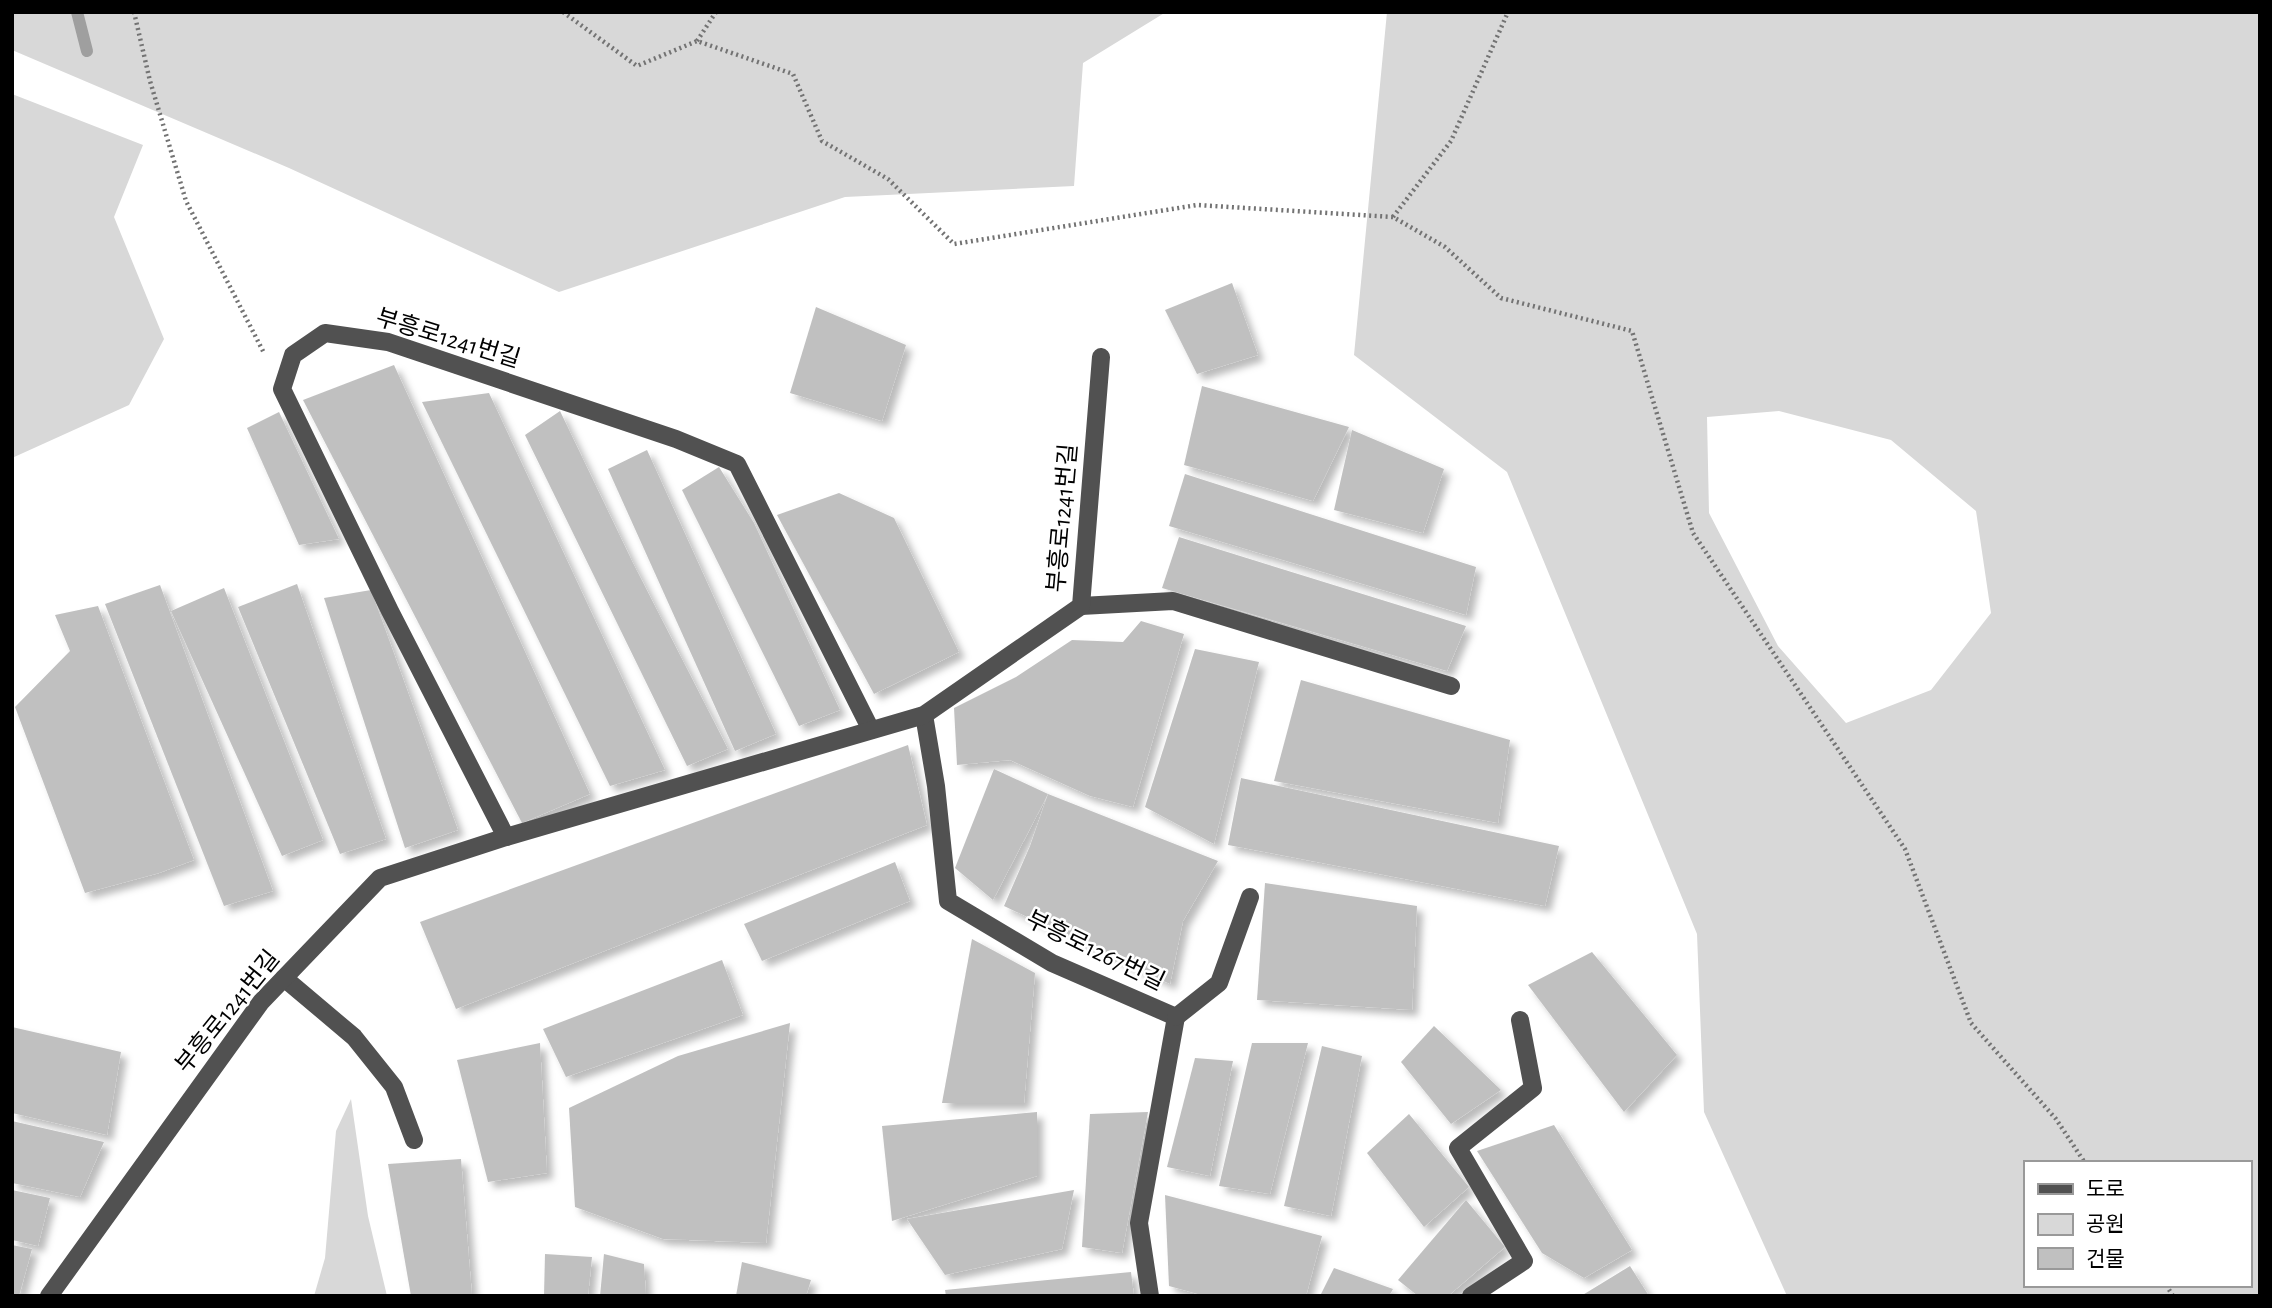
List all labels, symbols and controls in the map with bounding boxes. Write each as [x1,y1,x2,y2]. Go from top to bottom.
street label: 부흥로1241번길 [373,304,524,372]
street label: 부흥로1241번길 [1043,442,1081,593]
street label: 부흥로1267번길 [1022,905,1169,995]
street label: 부흥로1241번길 [170,945,284,1078]
legend [2024,1161,2251,1287]
text: 도로 [2086,1179,2125,1200]
text: 공원 [2086,1213,2125,1235]
text: 건물 [2086,1248,2125,1270]

